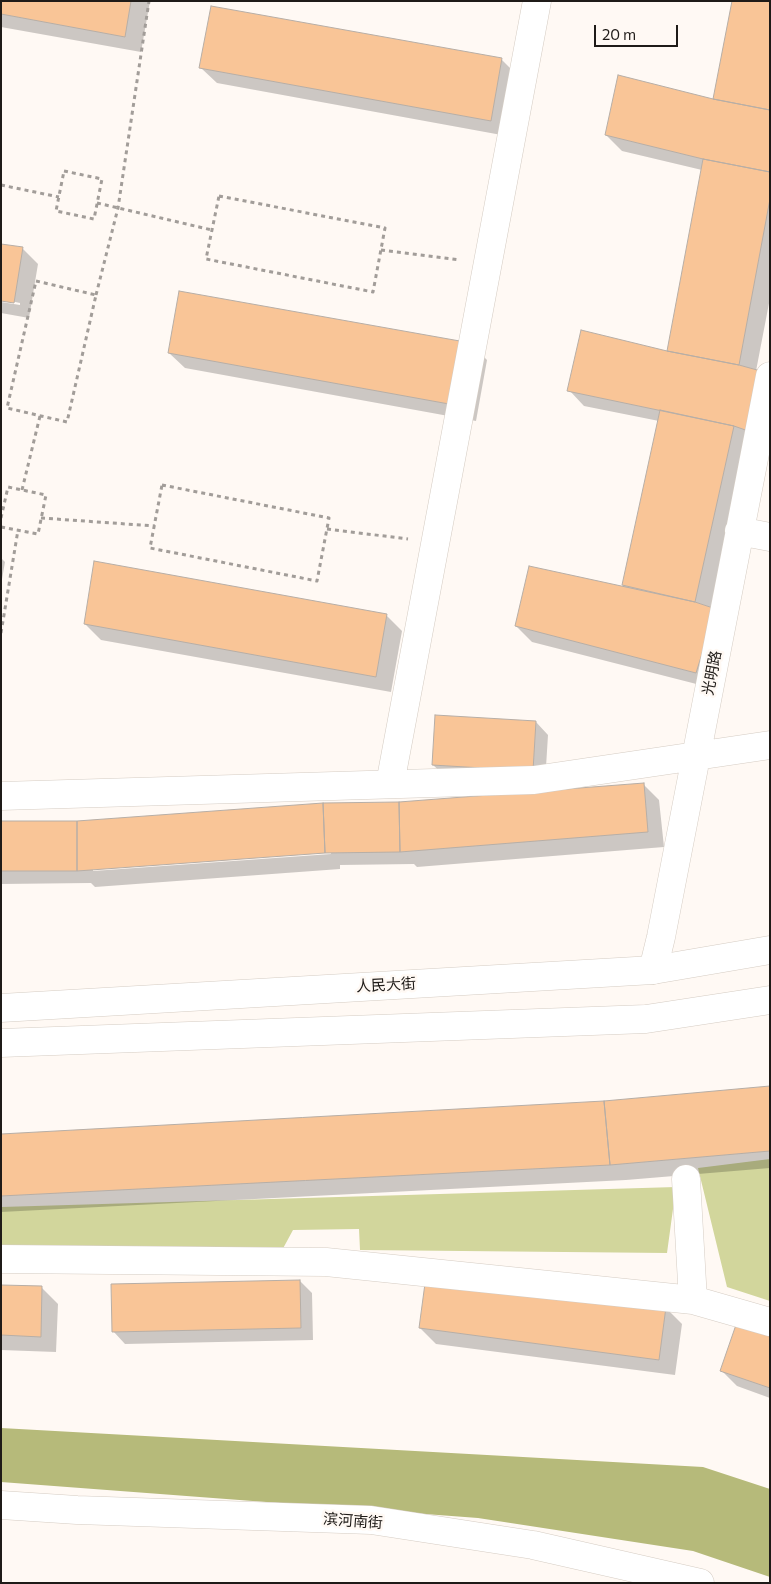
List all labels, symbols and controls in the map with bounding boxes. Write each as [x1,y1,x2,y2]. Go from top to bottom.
scale bar [596,15,680,47]
text: 20 m [602,25,636,43]
street label: 光明路 [699,649,725,697]
street label: 人民大街 [356,974,416,996]
street label: 滨河南街 [322,1510,384,1532]

